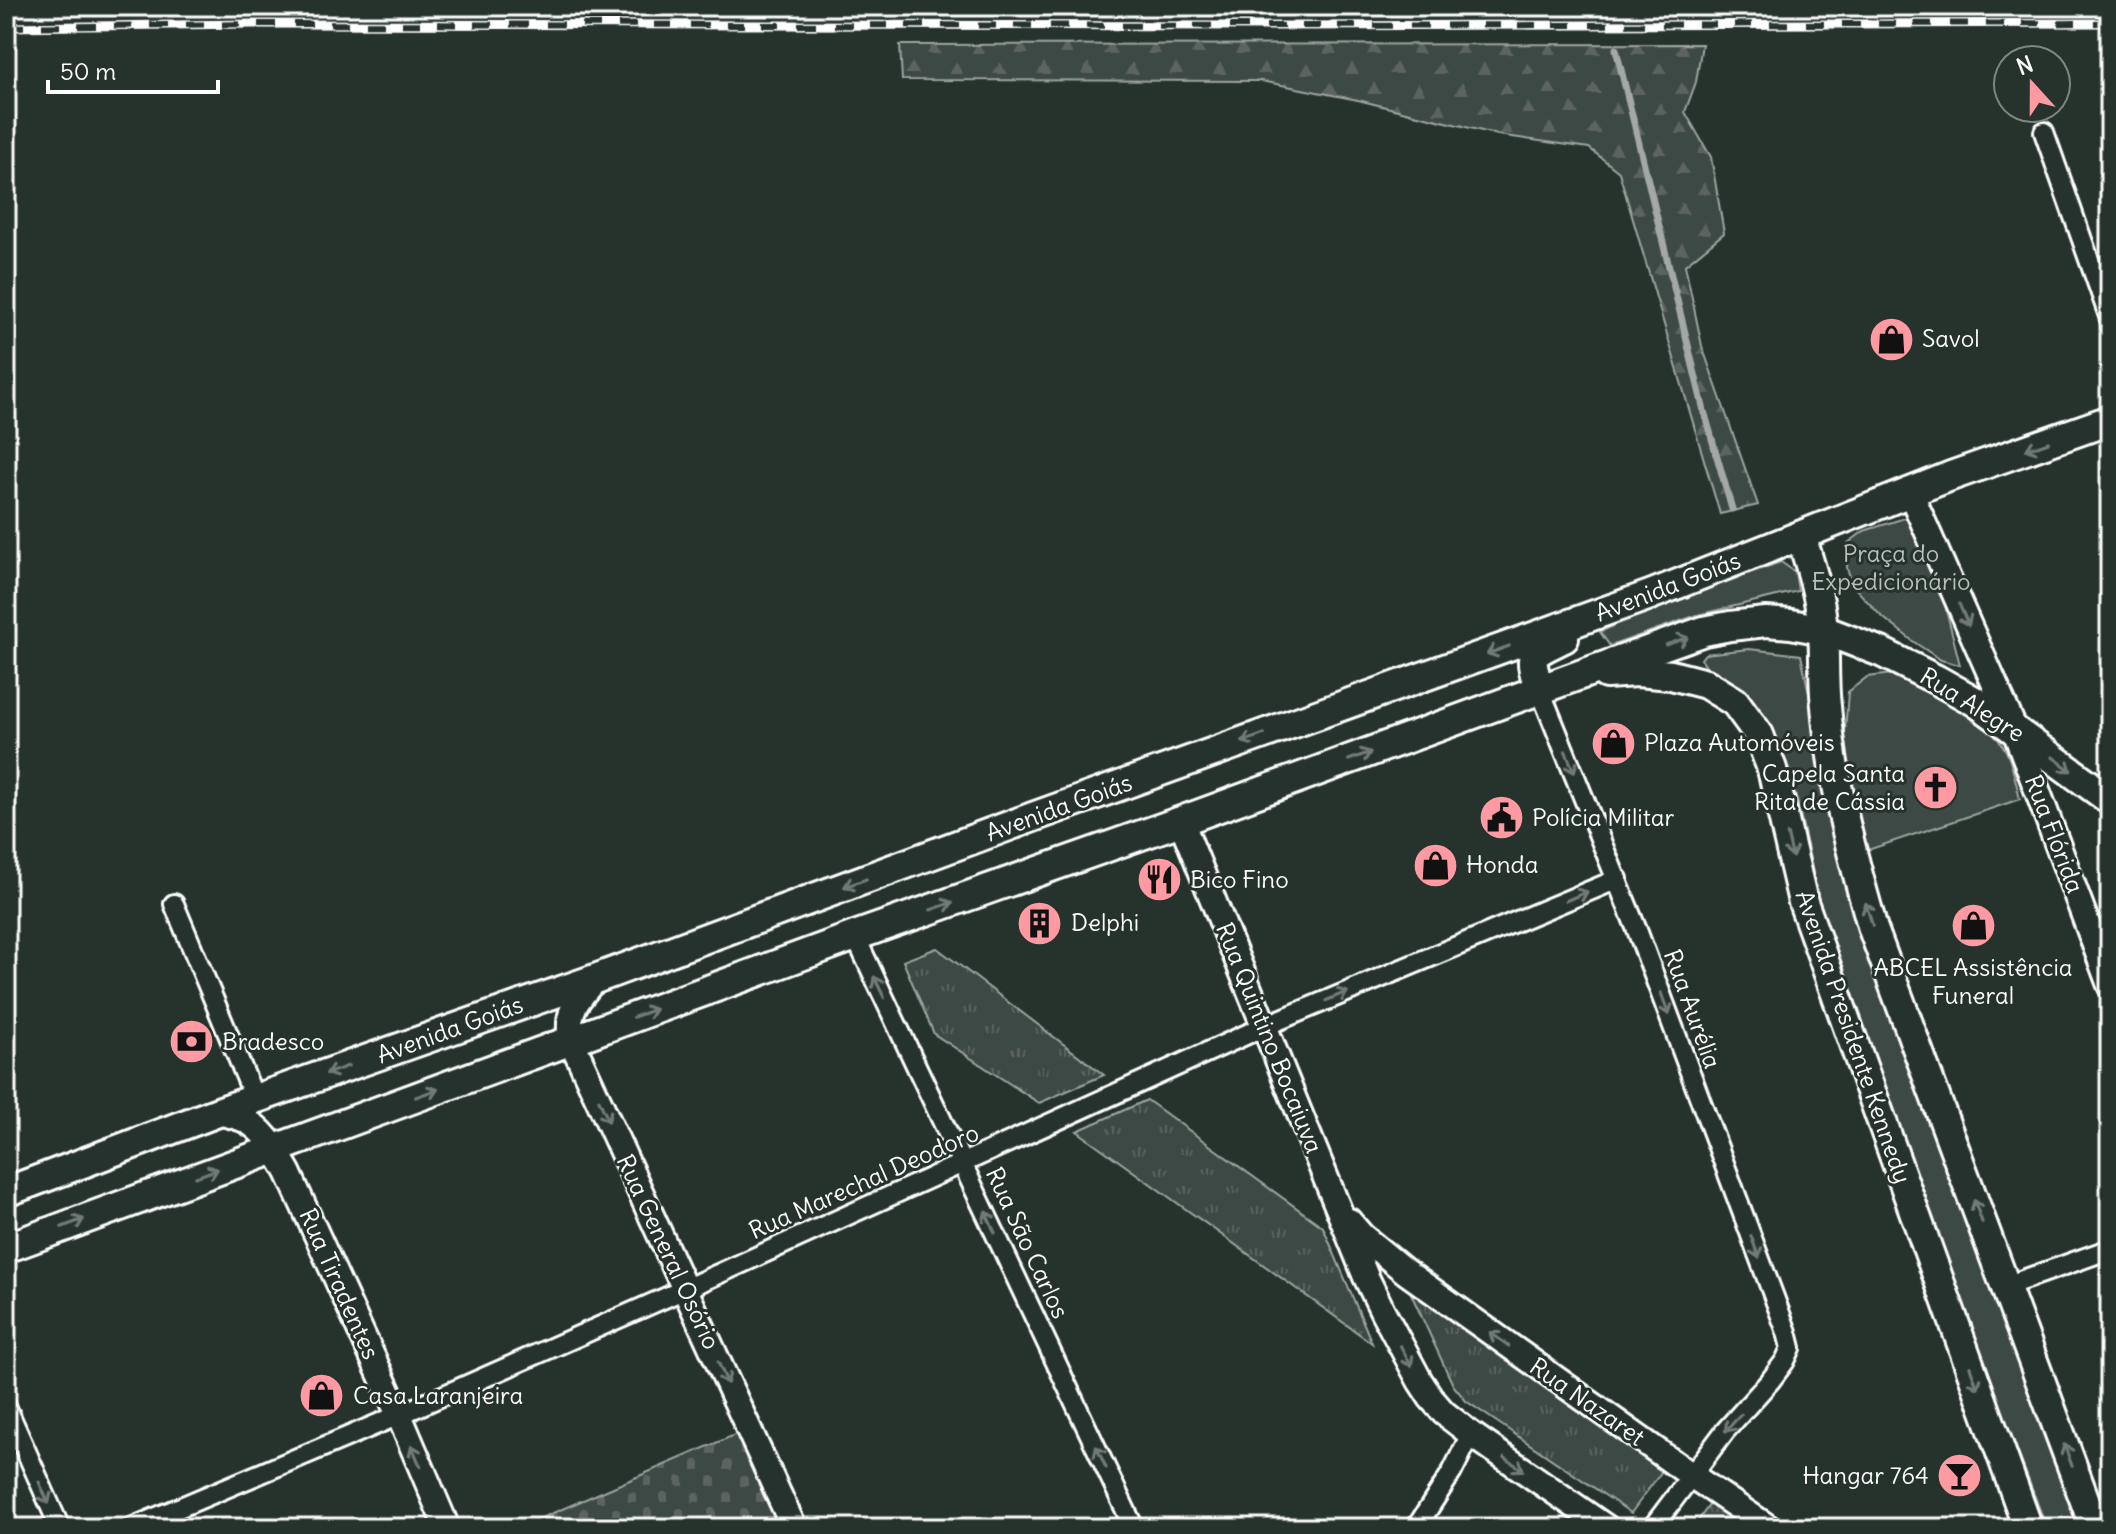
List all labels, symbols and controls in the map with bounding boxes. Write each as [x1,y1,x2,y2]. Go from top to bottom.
scale bar [48,44,218,94]
north arrow [1992,44,2072,124]
text: N [2013,50,2037,81]
text: 50 m [60,56,116,86]
shop icon: Savol [1867,315,1915,363]
place label: Savol [1922,323,1980,353]
one-way arrow [2025,440,2049,454]
park label: Praça do Expedicionário [1811,538,1971,596]
street label: Avenida Goiás [1591,545,1745,628]
one-way arrow [1958,602,1973,627]
one-way arrow [1664,632,1689,647]
one-way arrow [1486,644,1510,658]
street label: Rua Alegre [1915,660,2030,748]
shop icon: Plaza Automóveis [1589,719,1637,767]
place label: Plaza Automóveis [1644,727,1835,757]
one-way arrow [1241,732,1266,747]
one-way arrow [1347,747,1372,762]
one-way arrow [1563,749,1578,774]
one-way arrow [2051,755,2072,772]
place label: Capela Santa Rita de Cássia [1754,758,1905,816]
church icon: Capela Santa Rita de Cássia [1912,764,1960,812]
street label: Avenida Goiás [981,767,1136,847]
street label: Rua Flórida [2019,770,2091,897]
public building icon: Polícia Militar [1477,794,1525,842]
place label: Polícia Militar [1532,802,1674,832]
one-way arrow [1783,832,1798,858]
shop icon: Honda [1411,841,1459,889]
place label: Honda [1466,849,1538,879]
restaurant icon: Bico Fino [1135,856,1183,904]
place label: Bico Fino [1190,864,1289,894]
one-way arrow [843,877,868,891]
street label: Avenida Presidente Kennedy [1790,886,1918,1187]
one-way arrow [1564,888,1589,902]
one-way arrow [929,898,954,912]
building icon: Delphi [1016,899,1064,947]
one-way arrow [1861,902,1876,928]
shop icon: ABCEL Assistência Funeral [1949,902,1997,950]
place label: Delphi [1071,907,1139,937]
street label: Rua Quintino Bocaiuva [1210,918,1330,1157]
street label: Rua Aurélia [1658,945,1728,1072]
place label: ABCEL Assistência Funeral [1873,952,2073,1010]
one-way arrow [871,975,886,999]
one-way arrow [1324,988,1349,1003]
street label: Avenida Goiás [372,989,527,1069]
one-way arrow [1659,991,1673,1016]
one-way arrow [632,1005,656,1019]
bank icon: Bradesco [167,1018,215,1066]
place label: Bradesco [222,1026,324,1056]
one-way arrow [325,1064,350,1079]
one-way arrow [414,1085,439,1099]
one-way arrow [597,1098,612,1122]
street label: Rua Marechal Deodoro [744,1117,983,1245]
street label: Rua General Osório [611,1149,727,1354]
street label: Rua São Carlos [980,1162,1076,1323]
one-way arrow [195,1165,220,1180]
one-way arrow [1970,1199,1985,1224]
street label: Rua Tiradentes [293,1204,387,1364]
one-way arrow [982,1210,997,1234]
one-way arrow [60,1215,85,1229]
one-way arrow [1749,1235,1763,1259]
one-way arrow [1488,1331,1510,1347]
one-way arrow [1399,1343,1415,1367]
street label: Rua Nazaret [1524,1351,1651,1452]
one-way arrow [716,1360,731,1384]
one-way arrow [1968,1365,1982,1390]
shop icon: Casa Laranjeira [298,1372,346,1420]
place label: Casa Laranjeira [353,1380,523,1410]
one-way arrow [1724,1413,1743,1433]
one-way arrow [2060,1443,2075,1468]
one-way arrow [408,1444,423,1469]
one-way arrow [1093,1446,1108,1470]
bar icon: Hangar 764 [1936,1452,1984,1500]
one-way arrow [1503,1456,1525,1472]
place label: Hangar 764 [1802,1460,1929,1490]
one-way arrow [38,1480,53,1504]

